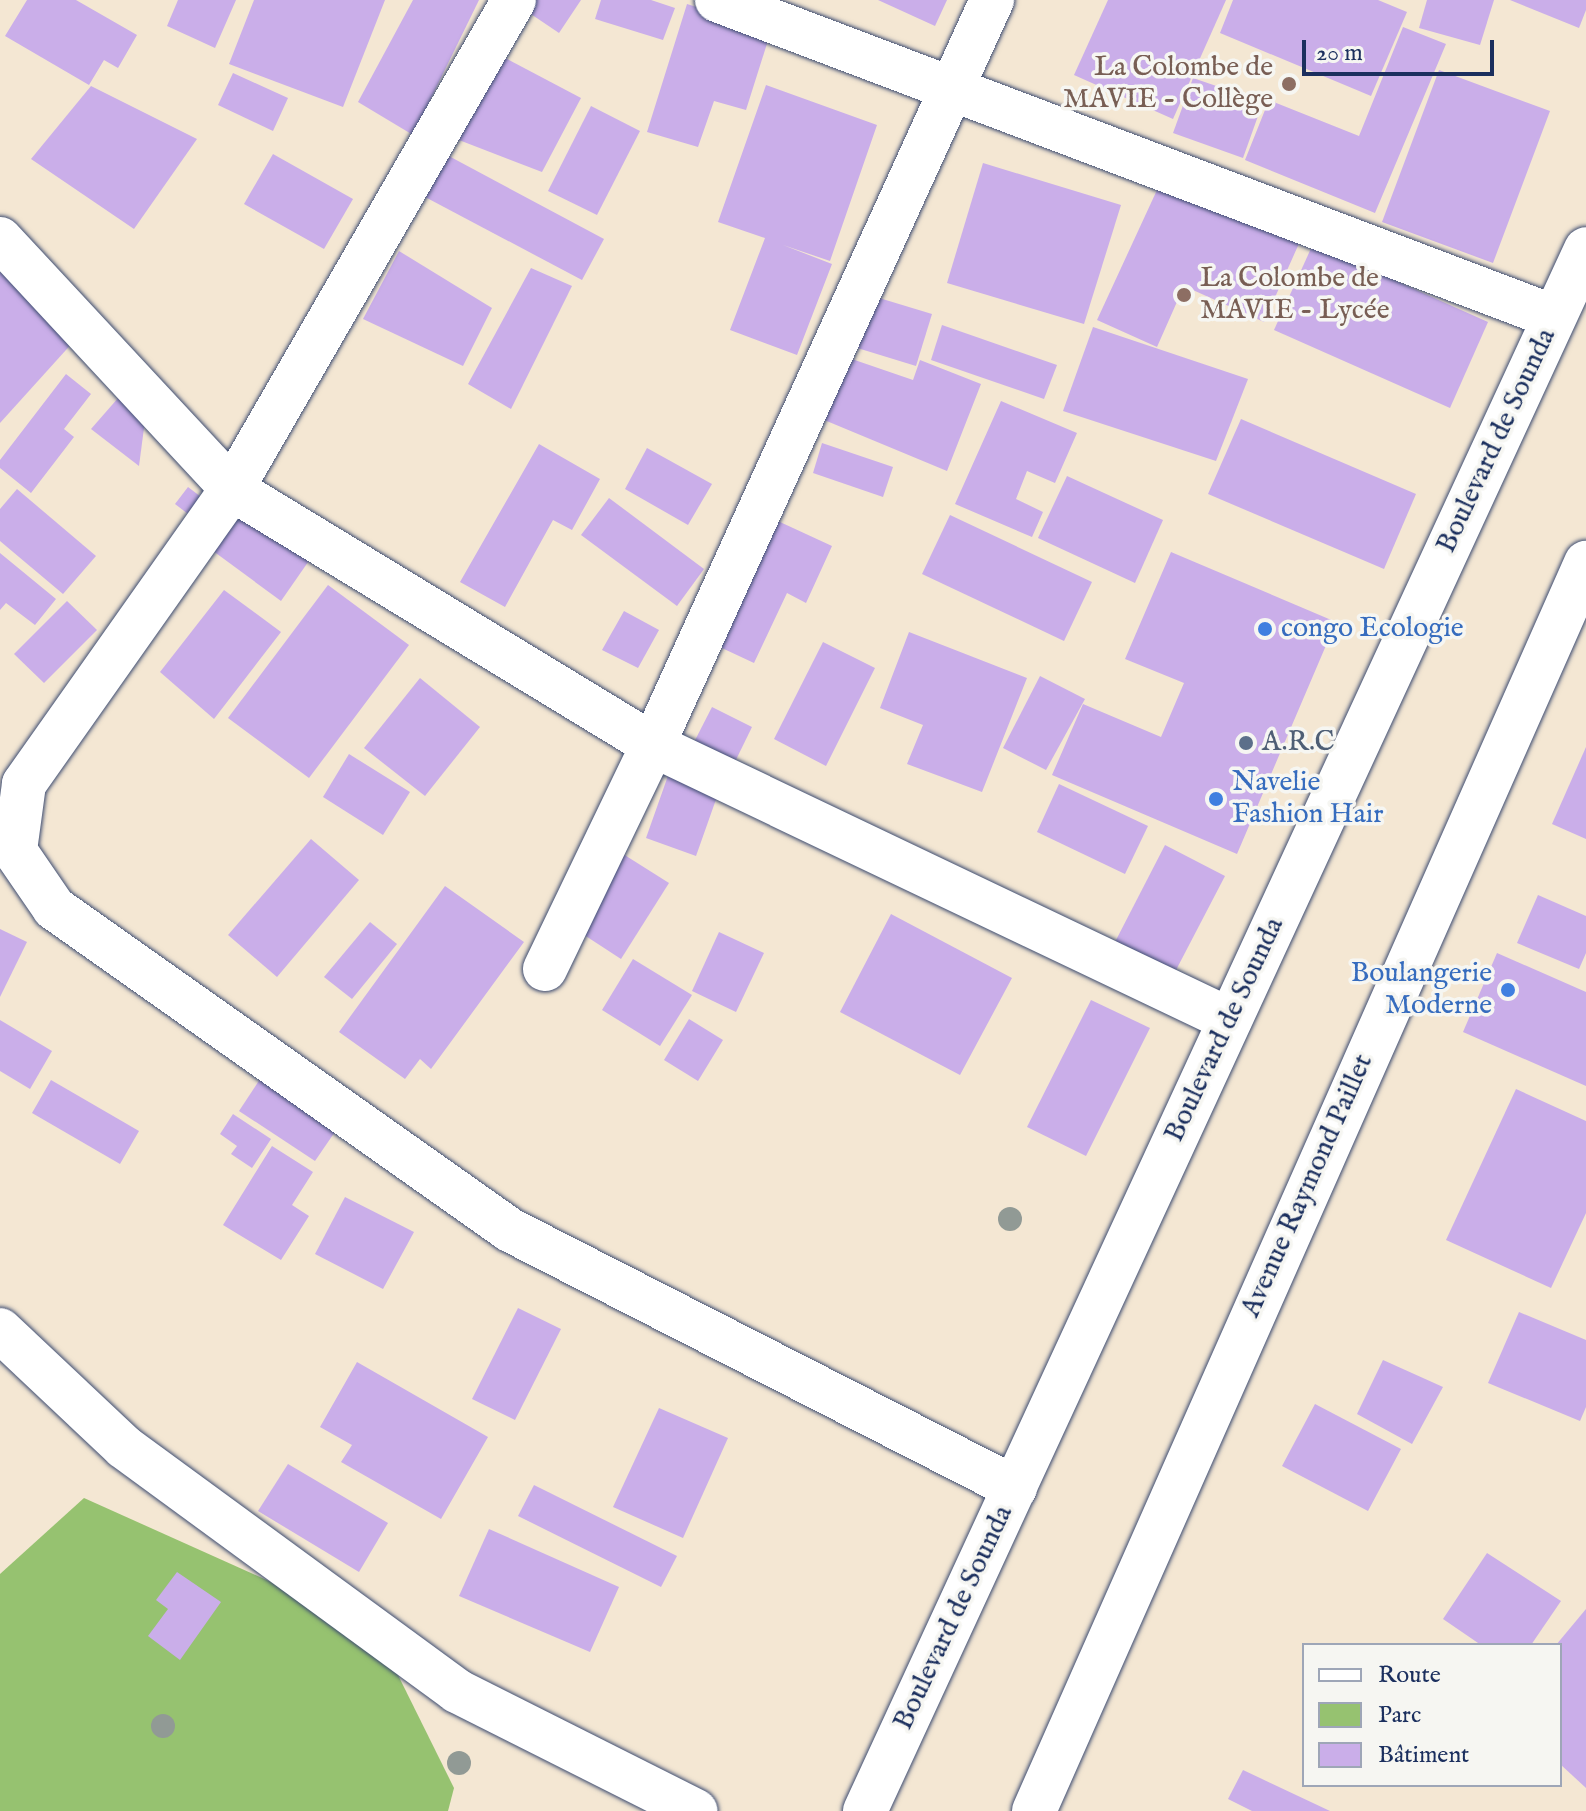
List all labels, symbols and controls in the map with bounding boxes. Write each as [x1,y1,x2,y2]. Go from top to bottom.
scale bar [1306,24,1498,74]
text: 20 m [1316,38,1363,69]
place label: La Colombe de MAVIE - Collège [1063,51,1273,117]
marker: La Colombe de MAVIE - Collège [1280,75,1298,93]
place label: La Colombe de MAVIE - Lycée [1200,262,1389,328]
marker: La Colombe de MAVIE - Lycée [1175,286,1193,304]
street label: Boulevard de Sounda [1430,323,1564,559]
place label: congo Ecologie [1281,612,1464,646]
marker: congo Ecologie [1256,620,1274,638]
place label: A.R.C [1262,726,1335,760]
marker: A.R.C [1237,734,1255,752]
place label: Navelie Fashion Hair [1232,766,1383,832]
marker: Navelie Fashion Hair [1207,790,1225,808]
street label: Boulevard de Sounda [1158,912,1292,1148]
place label: Boulangerie Moderne [1351,957,1492,1023]
marker: Boulangerie Moderne [1499,981,1517,999]
street label: Avenue Raymond Paillet [1235,1049,1381,1323]
street label: Boulevard de Sounda [887,1500,1021,1736]
legend [1302,1643,1562,1787]
text: Route [1378,1660,1441,1691]
text: Parc [1378,1700,1421,1731]
text: Bâtiment [1378,1740,1469,1771]

